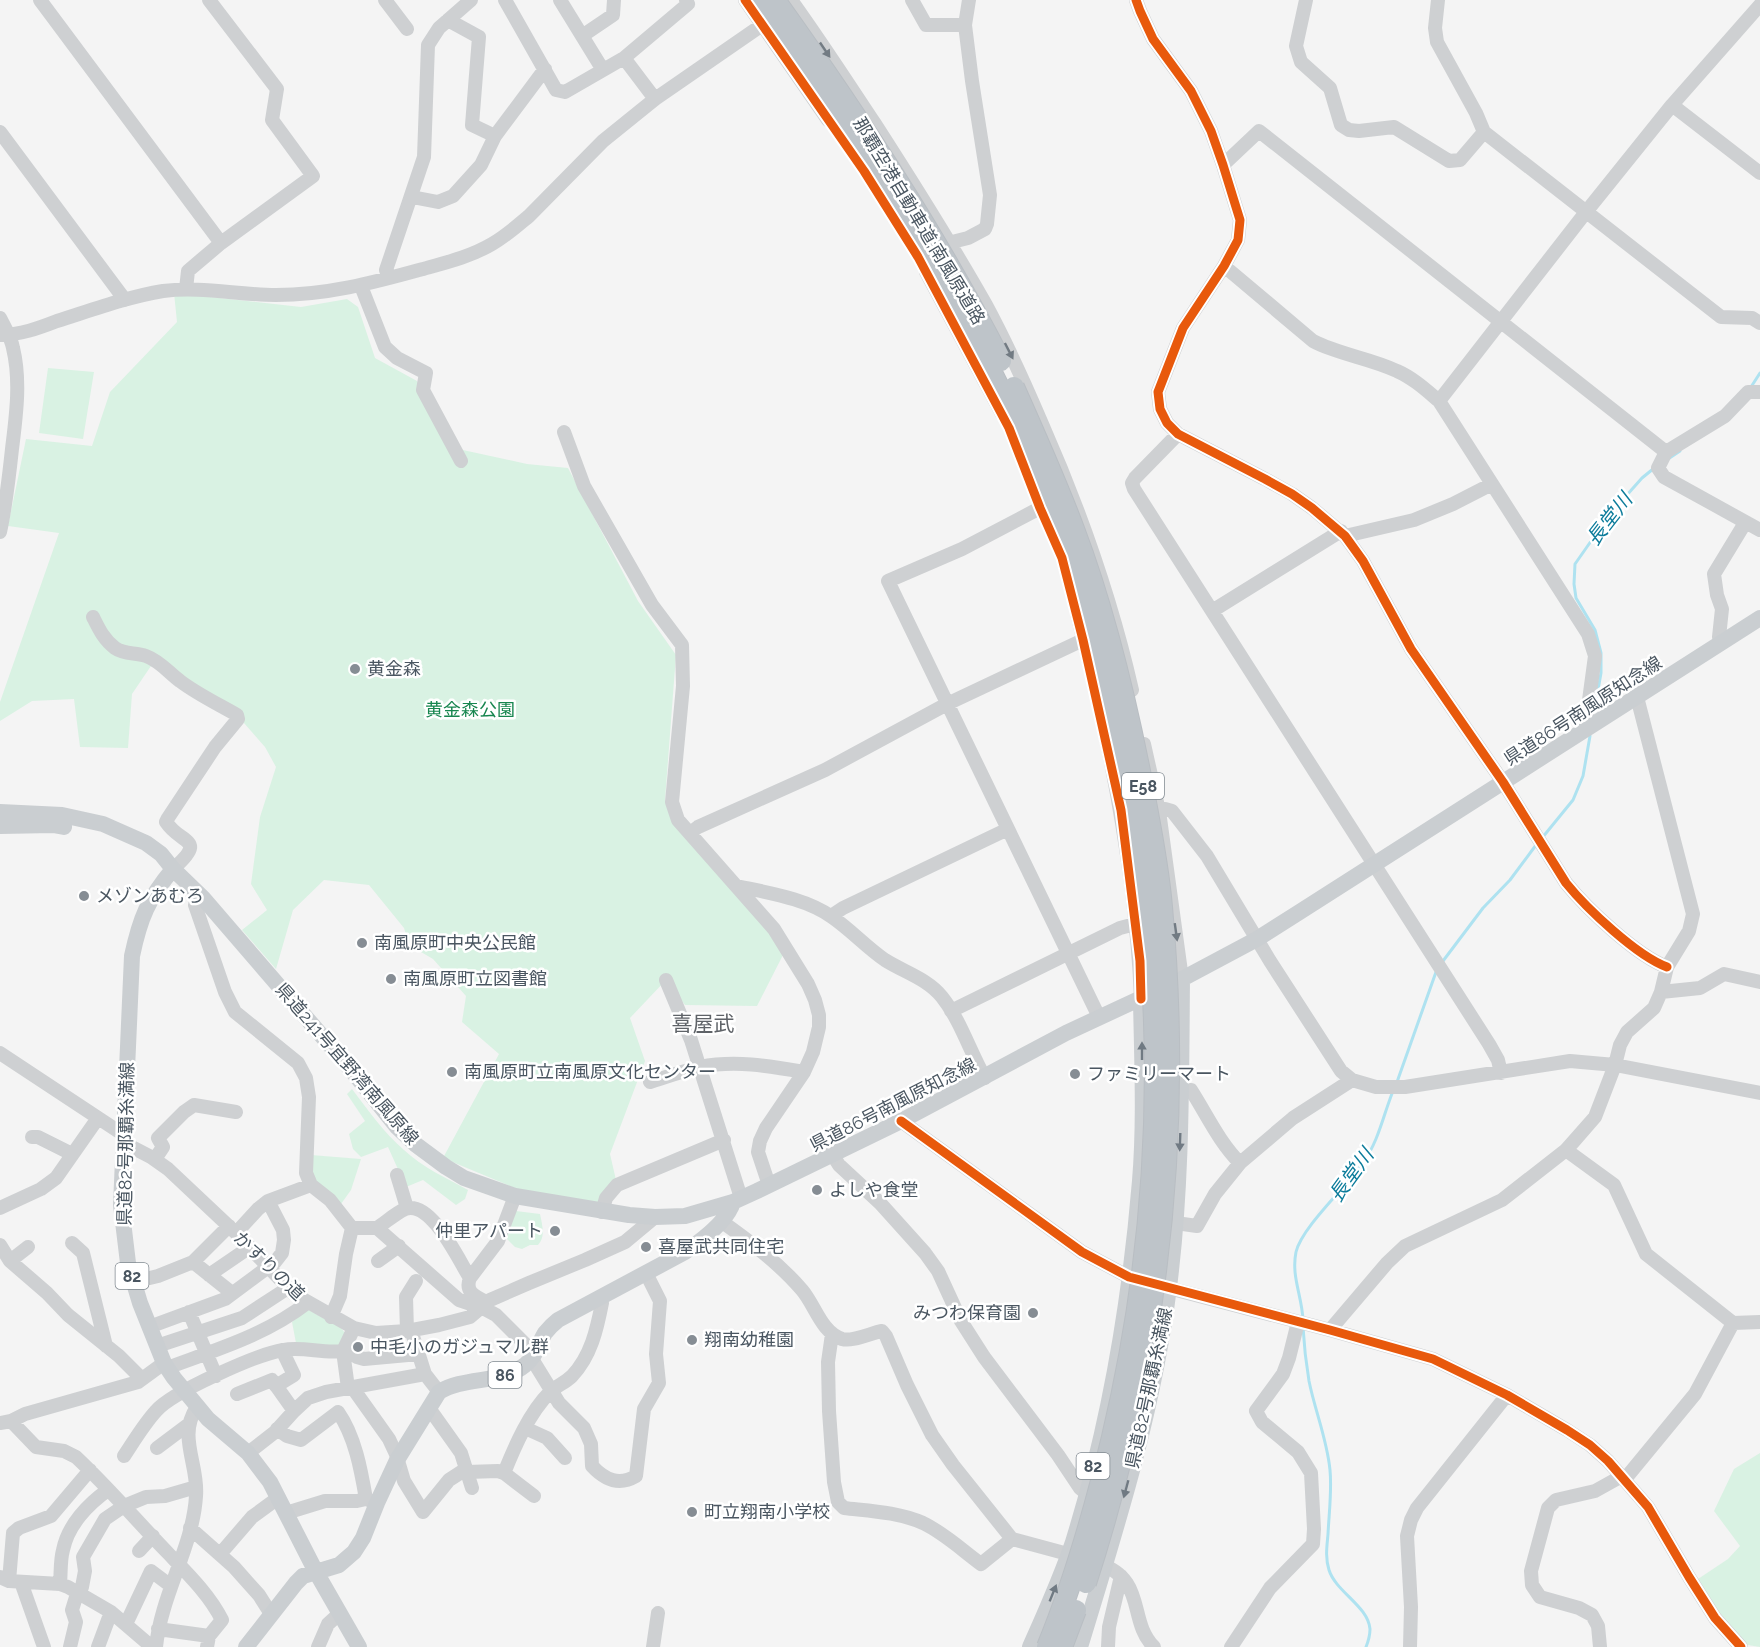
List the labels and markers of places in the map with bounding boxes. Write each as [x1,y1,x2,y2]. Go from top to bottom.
place label: 黄金森 [367,658,421,679]
marker: 黄金森 [348,662,362,676]
place label: メゾンあむろ [96,885,204,906]
marker: メゾンあむろ [77,889,91,903]
place label: 南風原町中央公民館 [374,932,536,953]
marker: 南風原町中央公民館 [355,936,369,950]
place label: 南風原町立図書館 [403,968,547,989]
marker: 南風原町立図書館 [384,972,398,986]
place label: 南風原町立南風原文化センター [464,1061,716,1082]
place label: ファミリーマート [1087,1063,1231,1084]
marker: 南風原町立南風原文化センター [445,1065,459,1079]
marker: ファミリーマート [1068,1067,1082,1081]
place label: よしや食堂 [829,1179,919,1200]
marker: よしや食堂 [810,1183,824,1197]
place label: 仲里アパート [435,1220,543,1241]
marker: 仲里アパート [548,1224,562,1238]
place label: 喜屋武共同住宅 [658,1236,784,1257]
marker: 喜屋武共同住宅 [639,1240,653,1254]
place label: みつわ保育園 [913,1302,1021,1323]
marker: みつわ保育園 [1026,1306,1040,1320]
place label: 翔南幼稚園 [704,1329,794,1350]
marker: 翔南幼稚園 [685,1333,699,1347]
place label: 中毛小のガジュマル群 [370,1336,549,1357]
marker: 中毛小のガジュマル群 [351,1340,365,1354]
place label: 町立翔南小学校 [704,1501,830,1522]
marker: 町立翔南小学校 [685,1505,699,1519]

